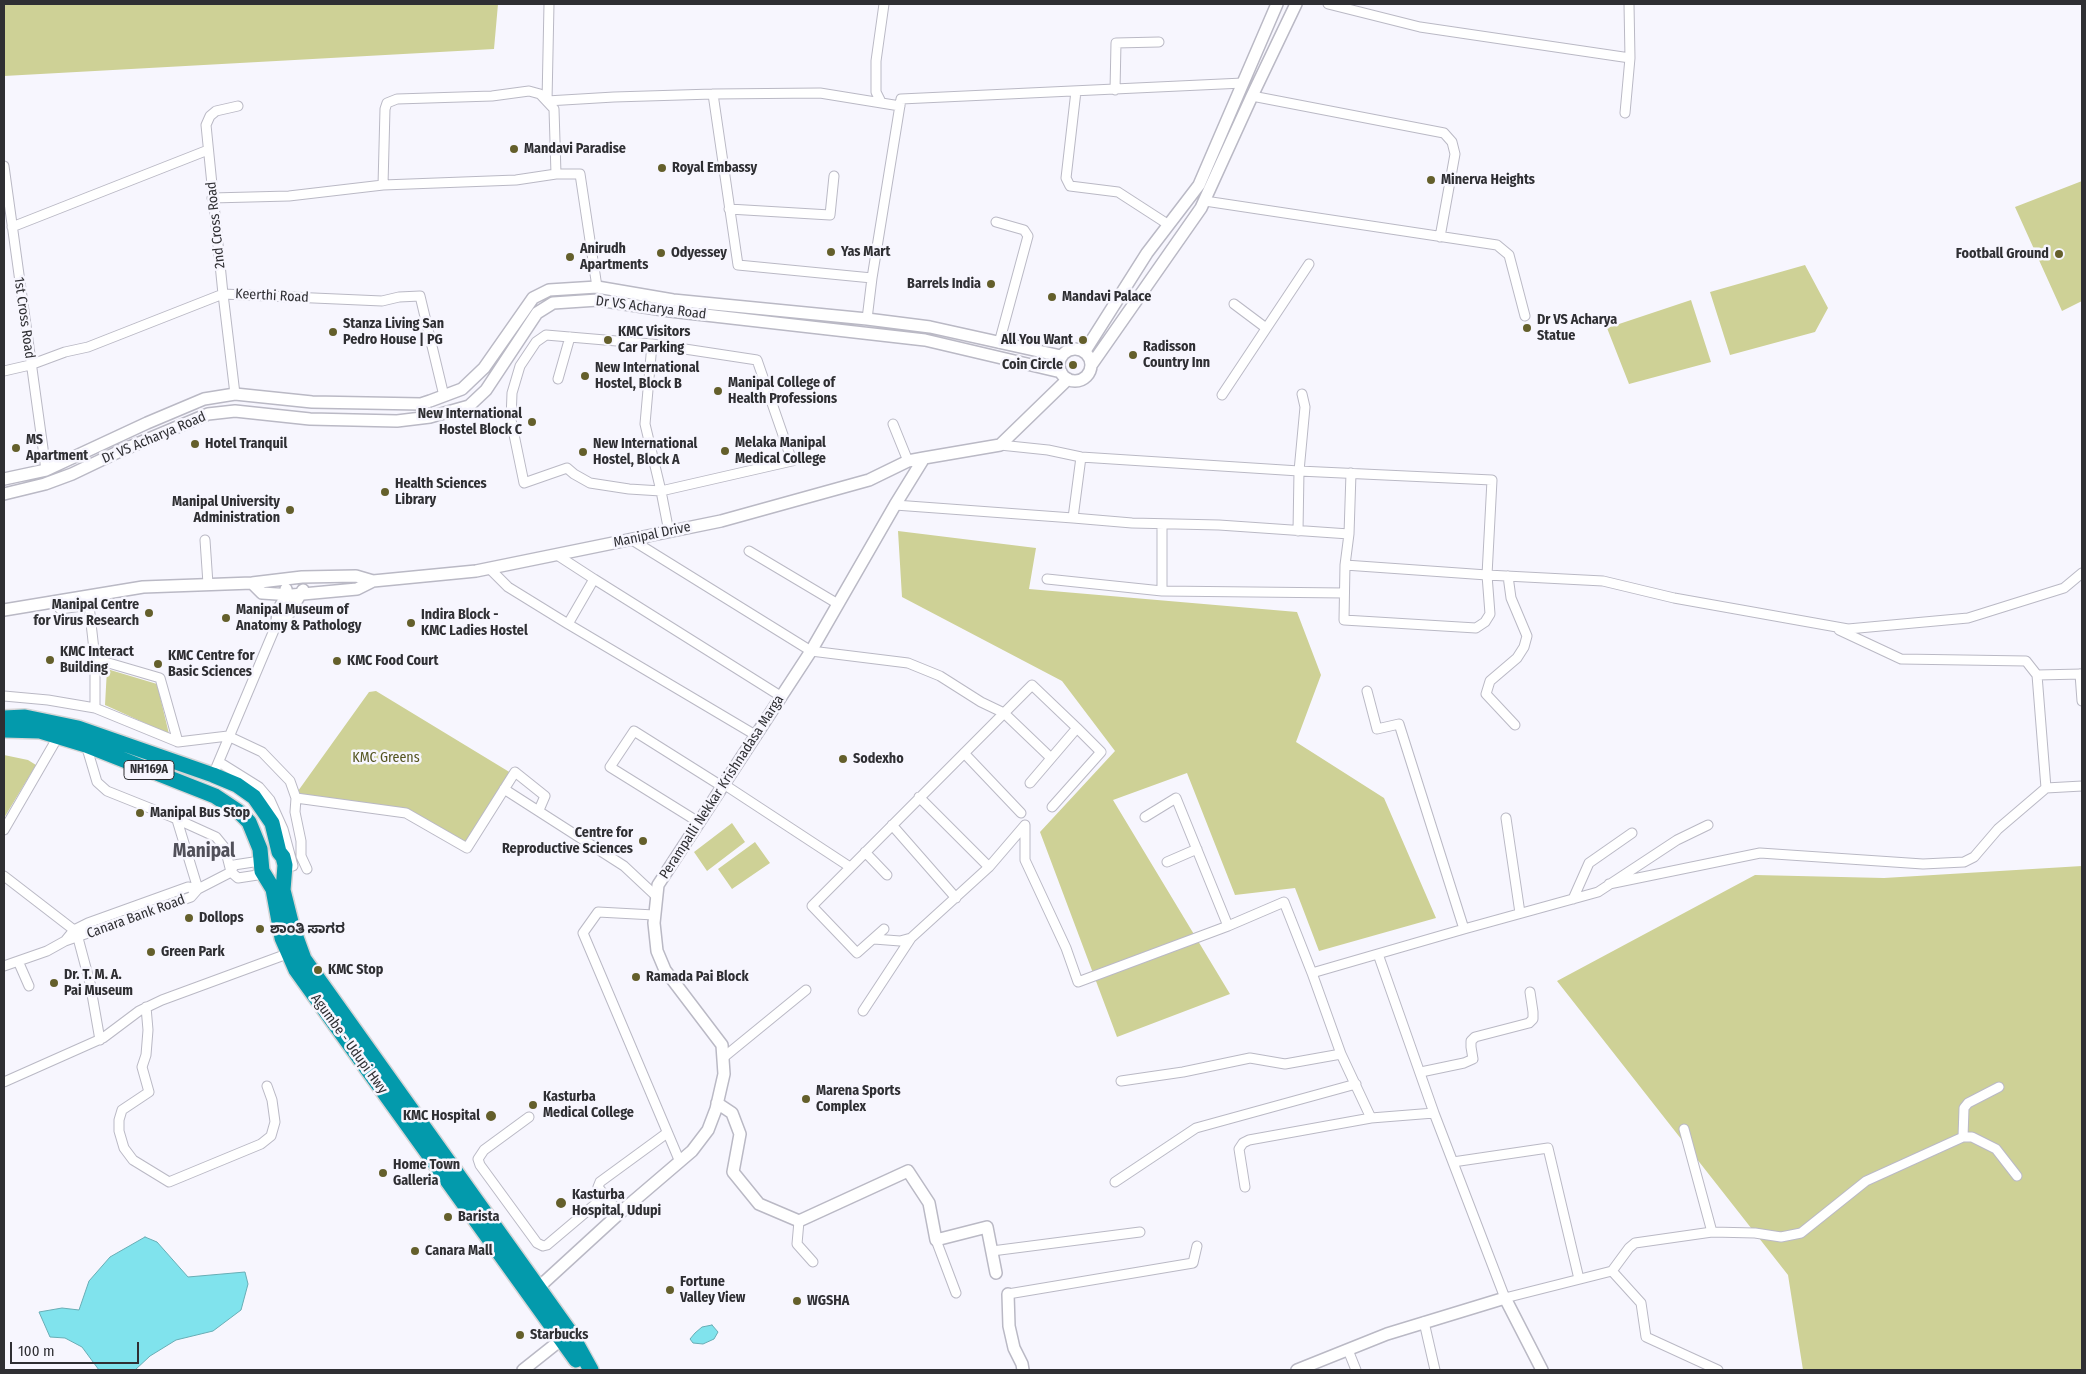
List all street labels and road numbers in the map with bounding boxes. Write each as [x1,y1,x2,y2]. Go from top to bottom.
street label: 2nd Cross Road [203,181,229,269]
street label: 1st Cross Road [10,276,38,360]
street label: Keerthi Road [235,286,309,306]
street label: Dr VS Acharya Road [595,293,707,323]
street label: Dr VS Acharya Road [100,409,208,467]
street label: Manipal Drive [612,519,692,551]
street label: Perampalli Nekkar Krishnadasa Marga [656,692,788,882]
road number: NH169A [124,760,174,780]
street label: Canara Bank Road [85,891,187,943]
street label: Agumbe - Udupi Hwy [307,991,391,1097]

